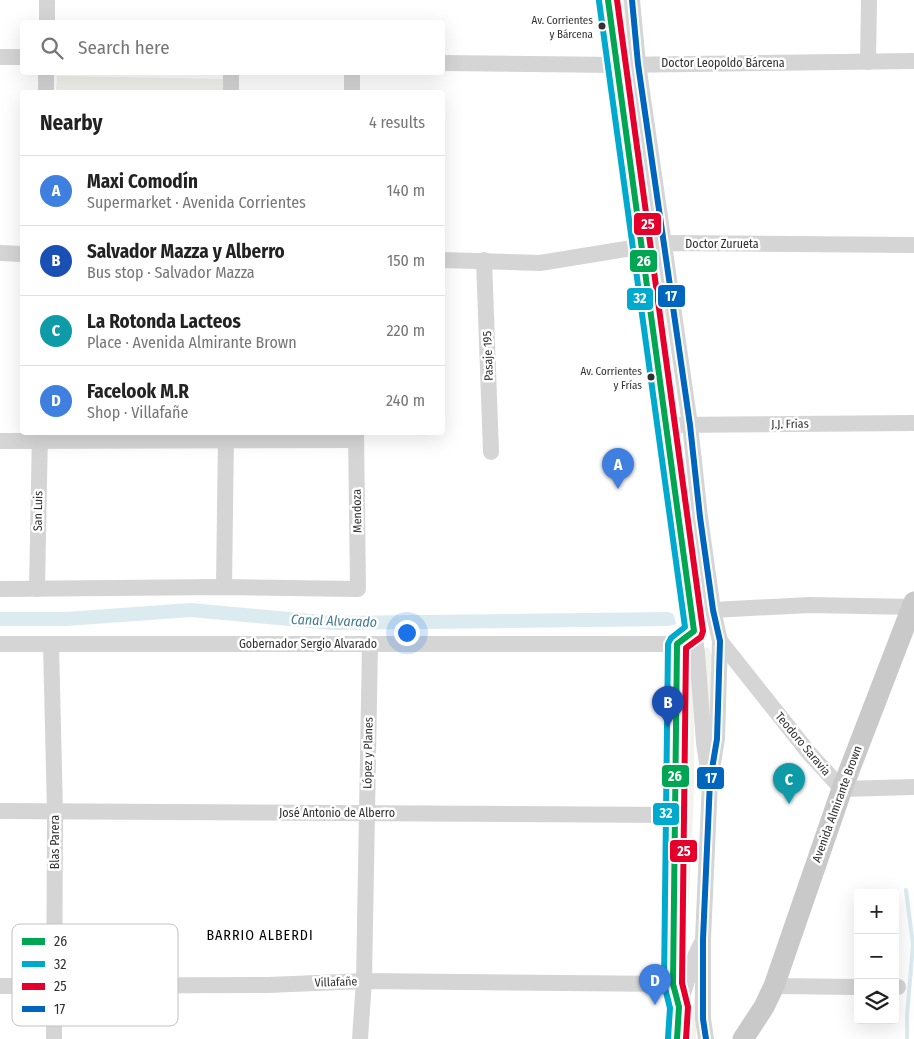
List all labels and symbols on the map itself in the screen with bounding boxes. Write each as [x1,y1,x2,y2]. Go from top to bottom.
place label: Av. Corrientes y Bárcena [531,14,593,41]
marker: Av. Corrientes y Bárcena [597,21,607,31]
street label: Doctor Leopoldo Bárcena [661,56,785,70]
line badge: 25 [633,212,662,236]
text: 25 [640,216,655,233]
street label: Doctor Zurueta [685,237,759,251]
line badge: 26 [629,249,658,273]
text: 26 [636,253,651,270]
line badge: 17 [657,284,686,308]
line badge: 32 [626,287,654,311]
text: 17 [665,288,677,305]
text: 32 [633,290,647,307]
street label: Pasaje 195 [480,330,496,381]
place label: Av. Corrientes y Frías [580,365,642,392]
marker: Av. Corrientes y Frías [646,372,656,382]
street label: J.J. Frias [771,417,809,431]
pin: A [602,448,634,489]
street label: Mendoza [350,489,364,533]
street label: San Luis [31,491,45,531]
water label: Canal Alvarado [291,611,377,631]
your location [394,620,420,646]
street label: Gobernador Sergio Alvarado [239,637,377,651]
pin: B [652,686,684,727]
street label: Teodoro Saravia [772,709,834,779]
street label: López y Planes [360,717,376,789]
street label: Avenida Almirante Brown [809,744,865,864]
pin: C [773,763,805,804]
line badge: 26 [661,764,690,788]
line badge: 17 [696,766,725,790]
text: 26 [667,768,682,785]
text: 17 [705,770,717,787]
line badge: 32 [652,802,680,826]
text: 32 [659,805,673,822]
street label: José Antonio de Alberro [279,806,395,820]
street label: Blas Parera [48,815,62,869]
line badge: 25 [669,839,698,863]
text: 25 [676,843,691,860]
legend [12,924,178,1026]
district label: BARRIO ALBERDI [206,927,314,944]
text: 26 [54,933,67,950]
text: 32 [54,956,66,973]
pin: D [639,964,671,1005]
street label: Villafañe [314,974,358,990]
text: 25 [54,978,67,995]
text: 17 [54,1001,65,1018]

